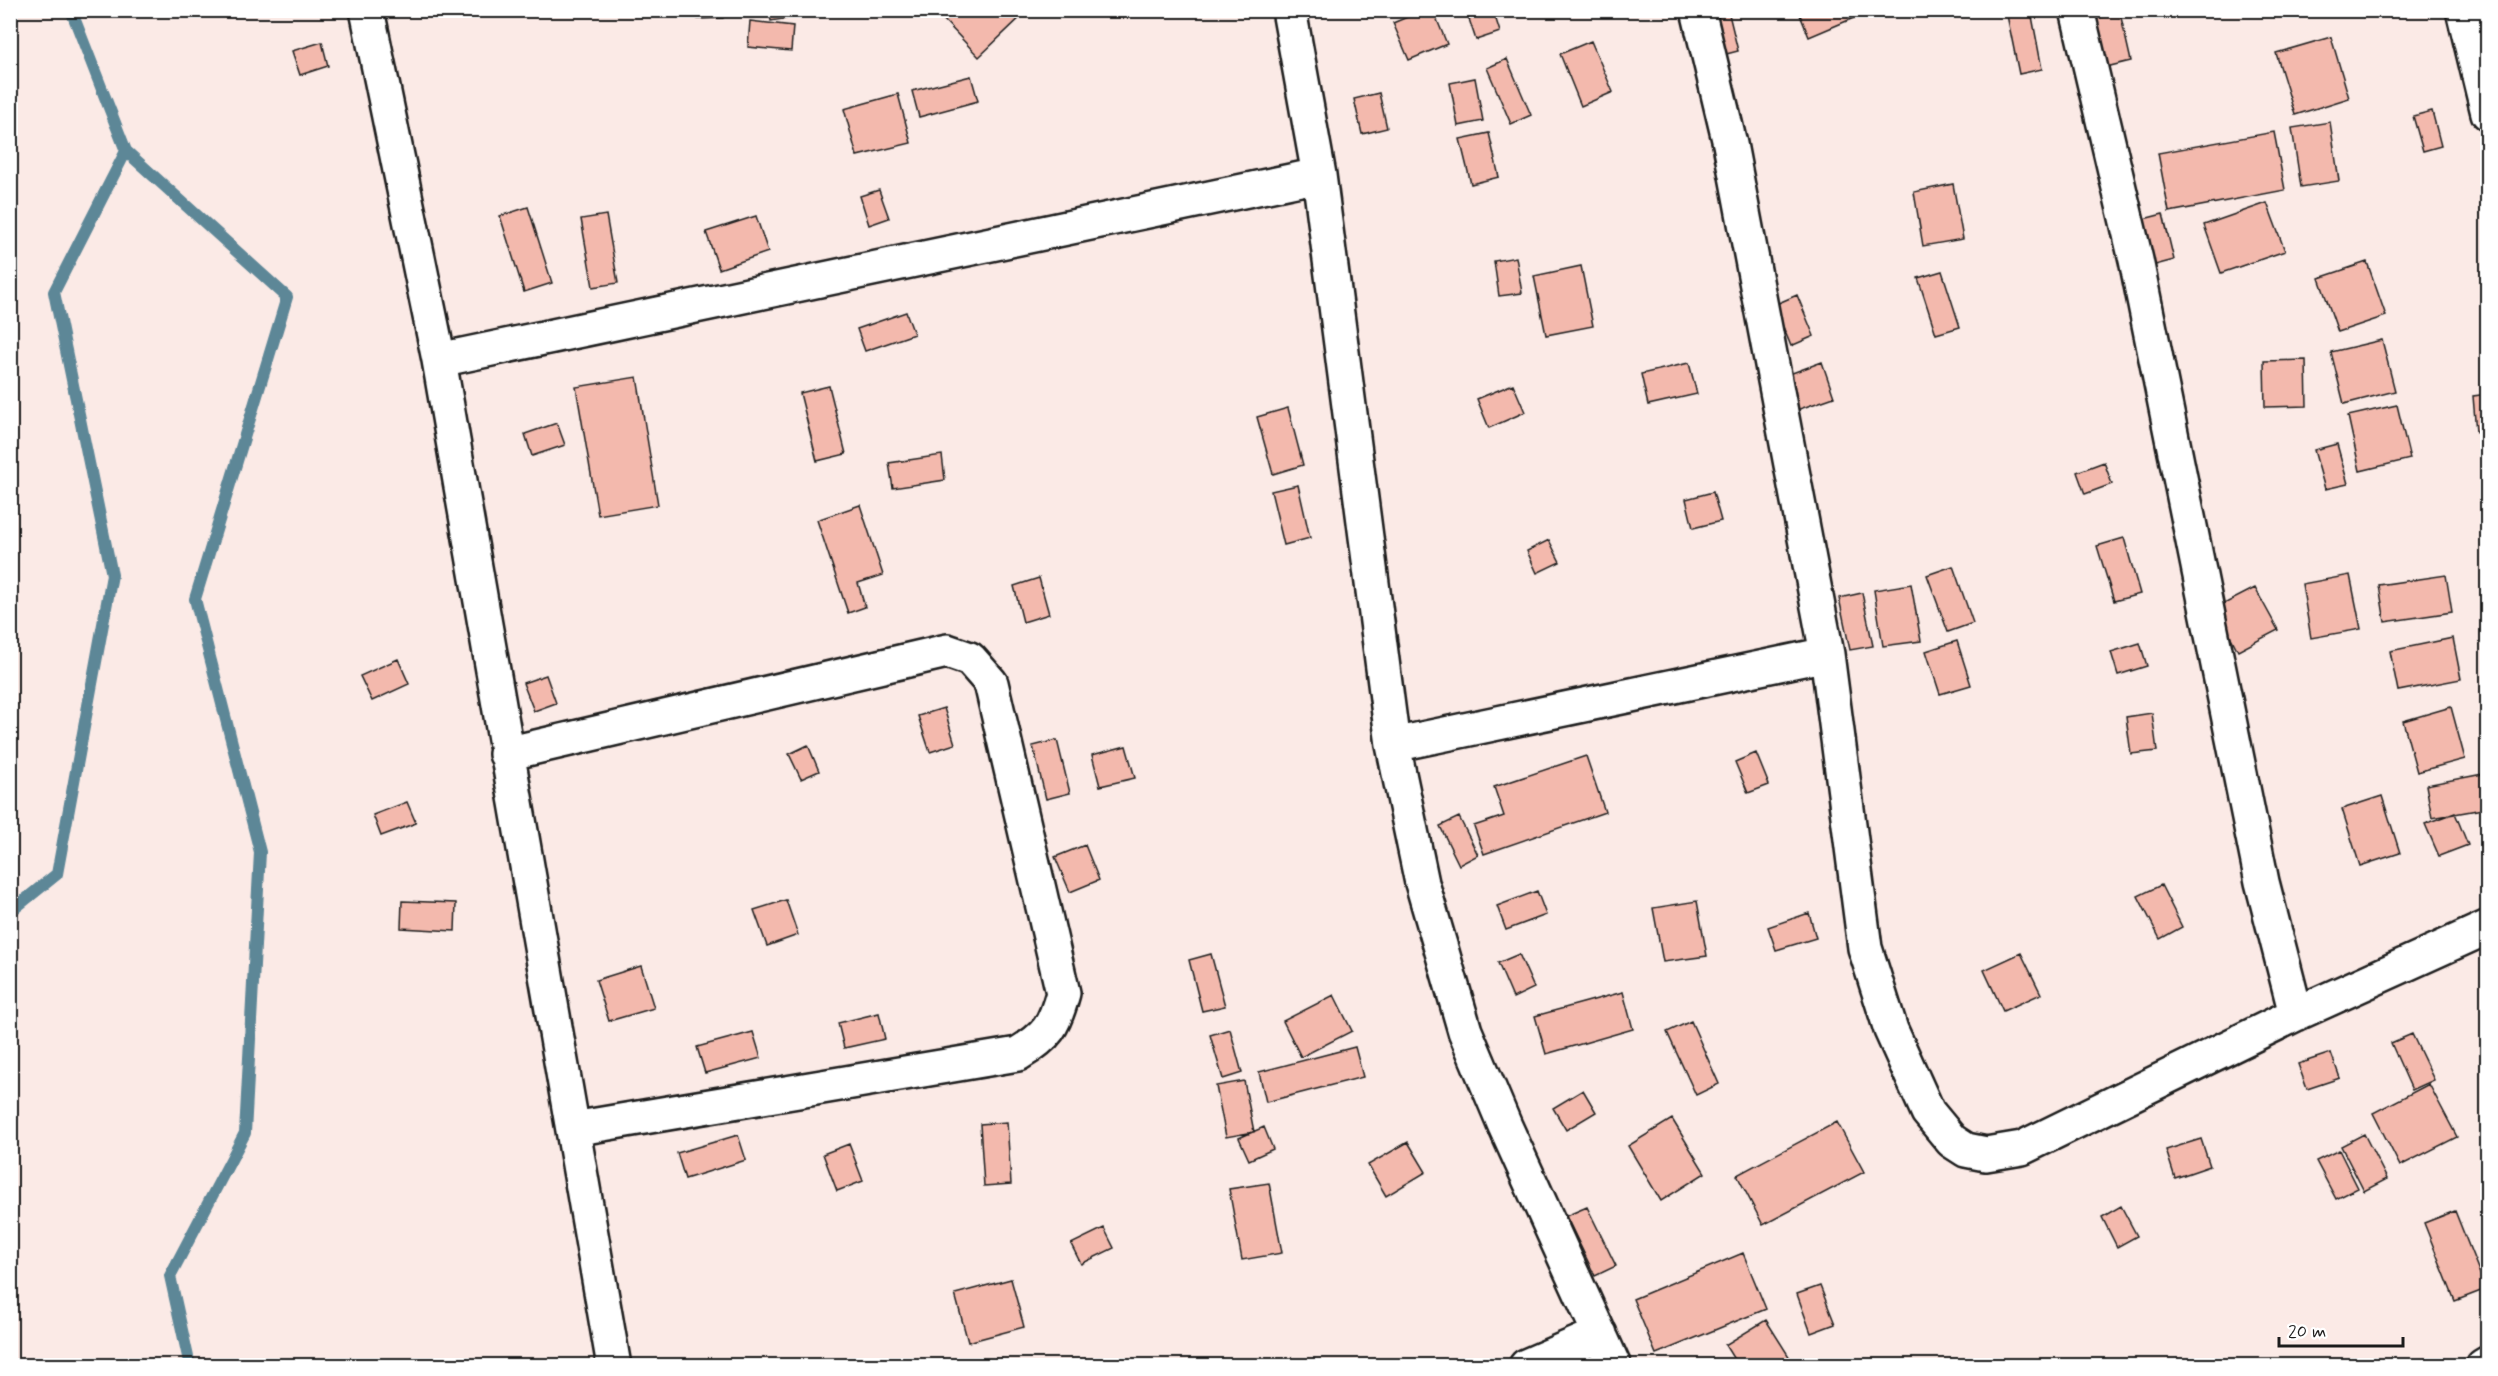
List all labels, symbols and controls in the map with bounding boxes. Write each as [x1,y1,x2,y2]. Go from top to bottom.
scale bar [2279,1310,2404,1348]
text: 20 m [2288,1320,2326,1344]

